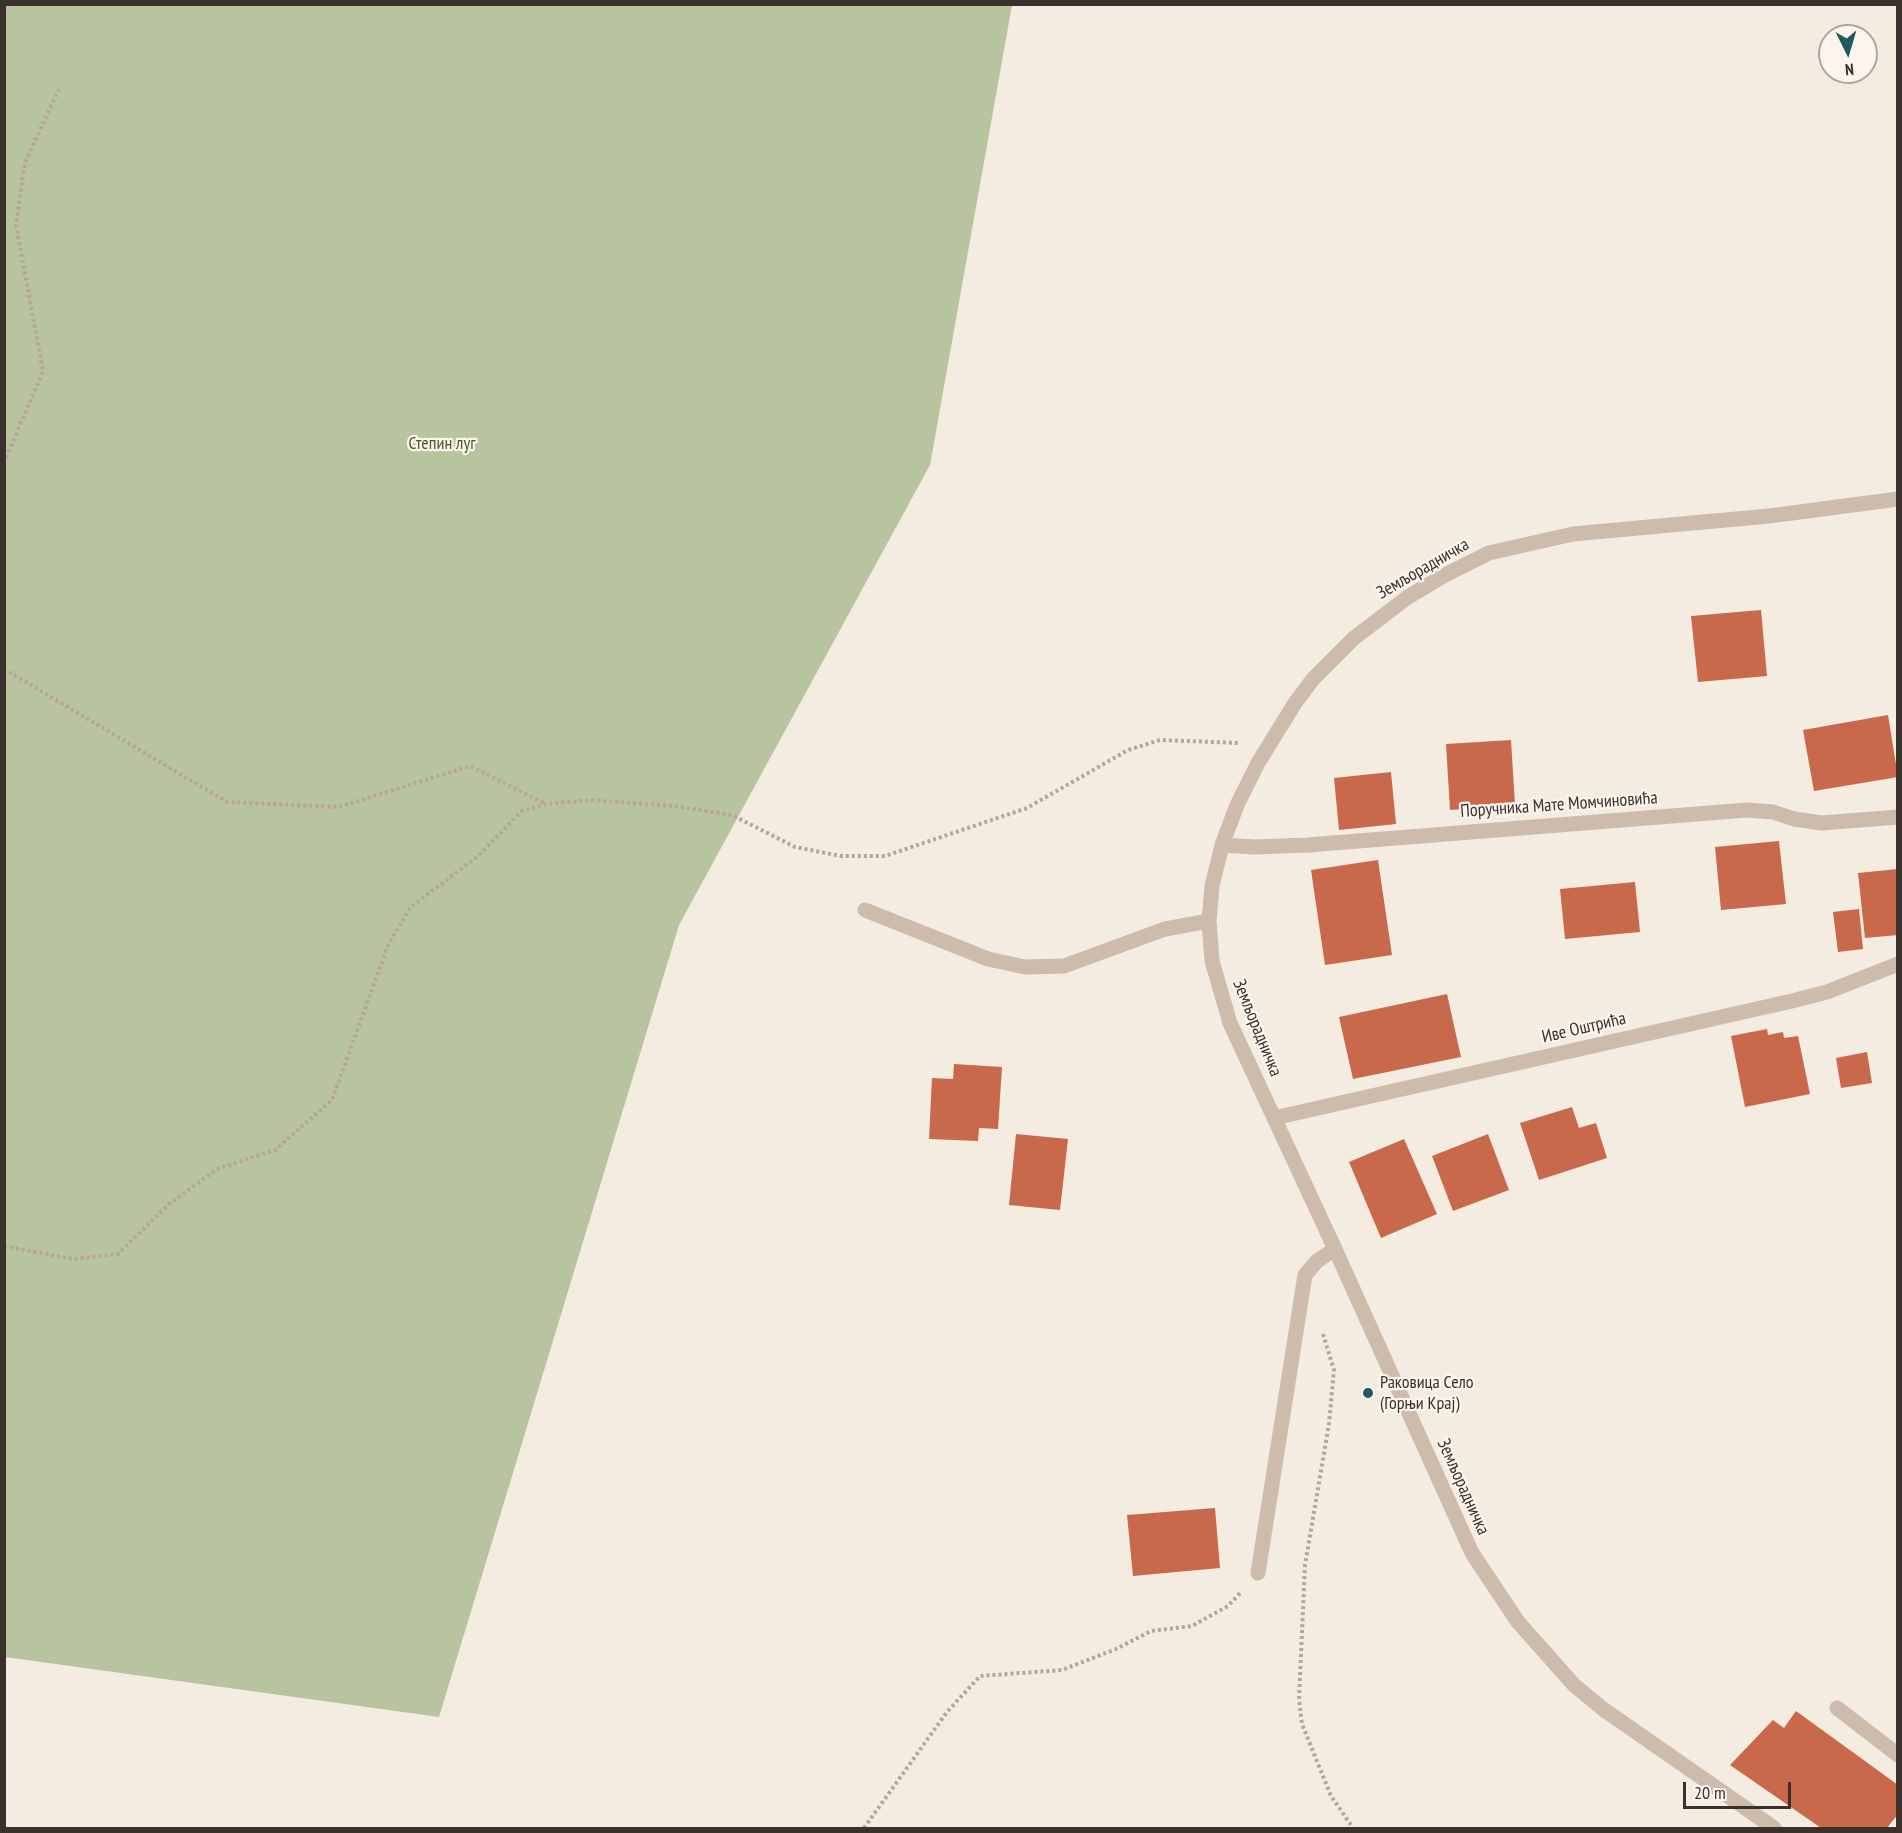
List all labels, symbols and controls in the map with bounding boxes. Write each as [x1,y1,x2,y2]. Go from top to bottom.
north arrow [1818,24,1878,84]
text: N [1844,60,1855,80]
park label: Степин луг [409,433,475,455]
street label: Земљорадничка [1373,534,1473,604]
street label: Поручника Мате Момчиновића [1460,787,1658,823]
street label: Земљорадничка [1228,976,1286,1080]
street label: Иве Оштрића [1540,1008,1628,1048]
place label: Раковица Село (Горњи Крај) [1380,1372,1474,1414]
marker: Раковица Село (Горњи Крај) [1361,1386,1375,1400]
street label: Земљорадничка [1432,1436,1494,1538]
scale bar [1686,1770,1794,1808]
text: 20 m [1694,1781,1726,1804]

